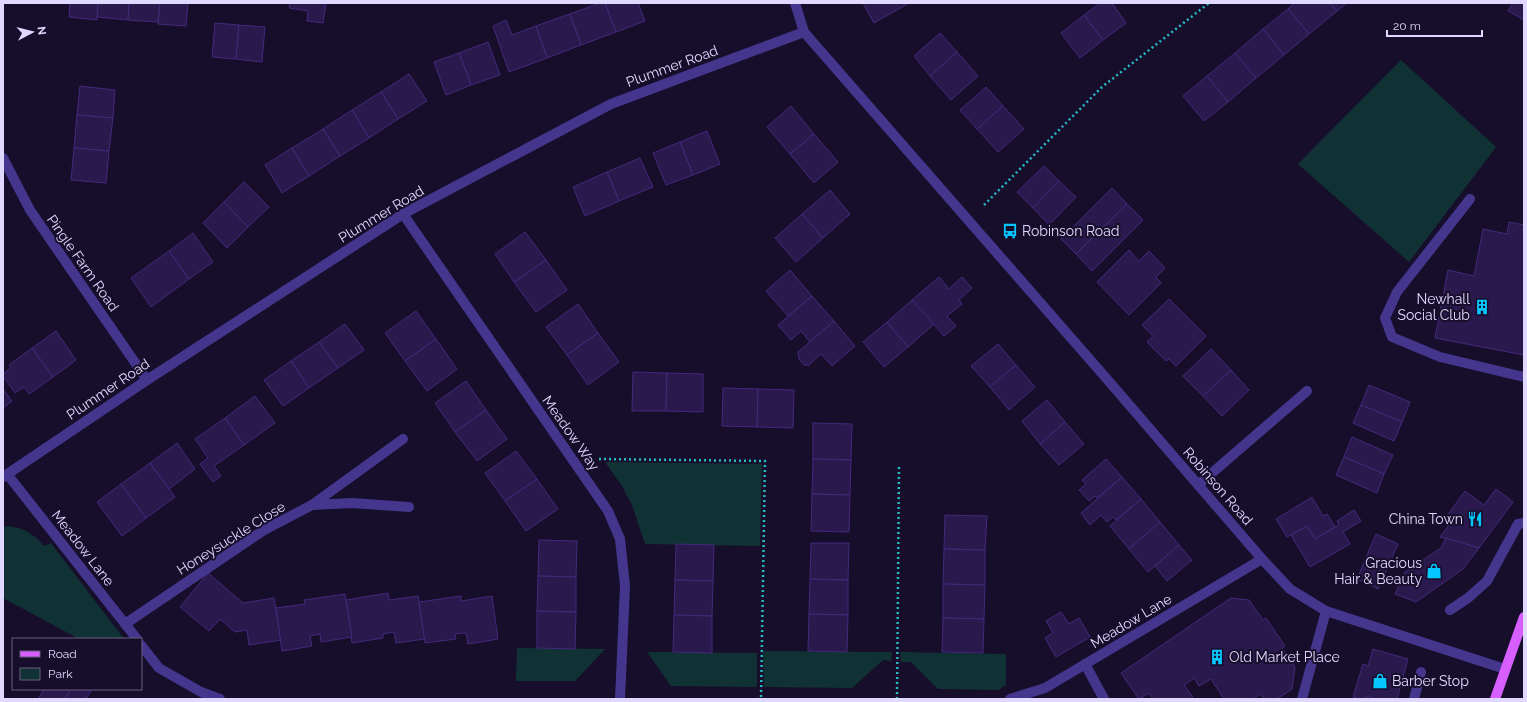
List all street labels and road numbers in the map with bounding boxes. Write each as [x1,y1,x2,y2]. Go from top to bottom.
street label: Plummer Road [624,42,720,90]
street label: Plummer Road [336,182,426,246]
street label: Pingle Farm Road [44,212,122,314]
street label: Plummer Road [64,355,152,423]
street label: Meadow Way [539,392,603,474]
street label: Robinson Road [1180,444,1256,528]
street label: Honeysuckle Close [174,498,288,578]
street label: Meadow Lane [49,507,117,589]
street label: Meadow Lane [1088,591,1174,651]

